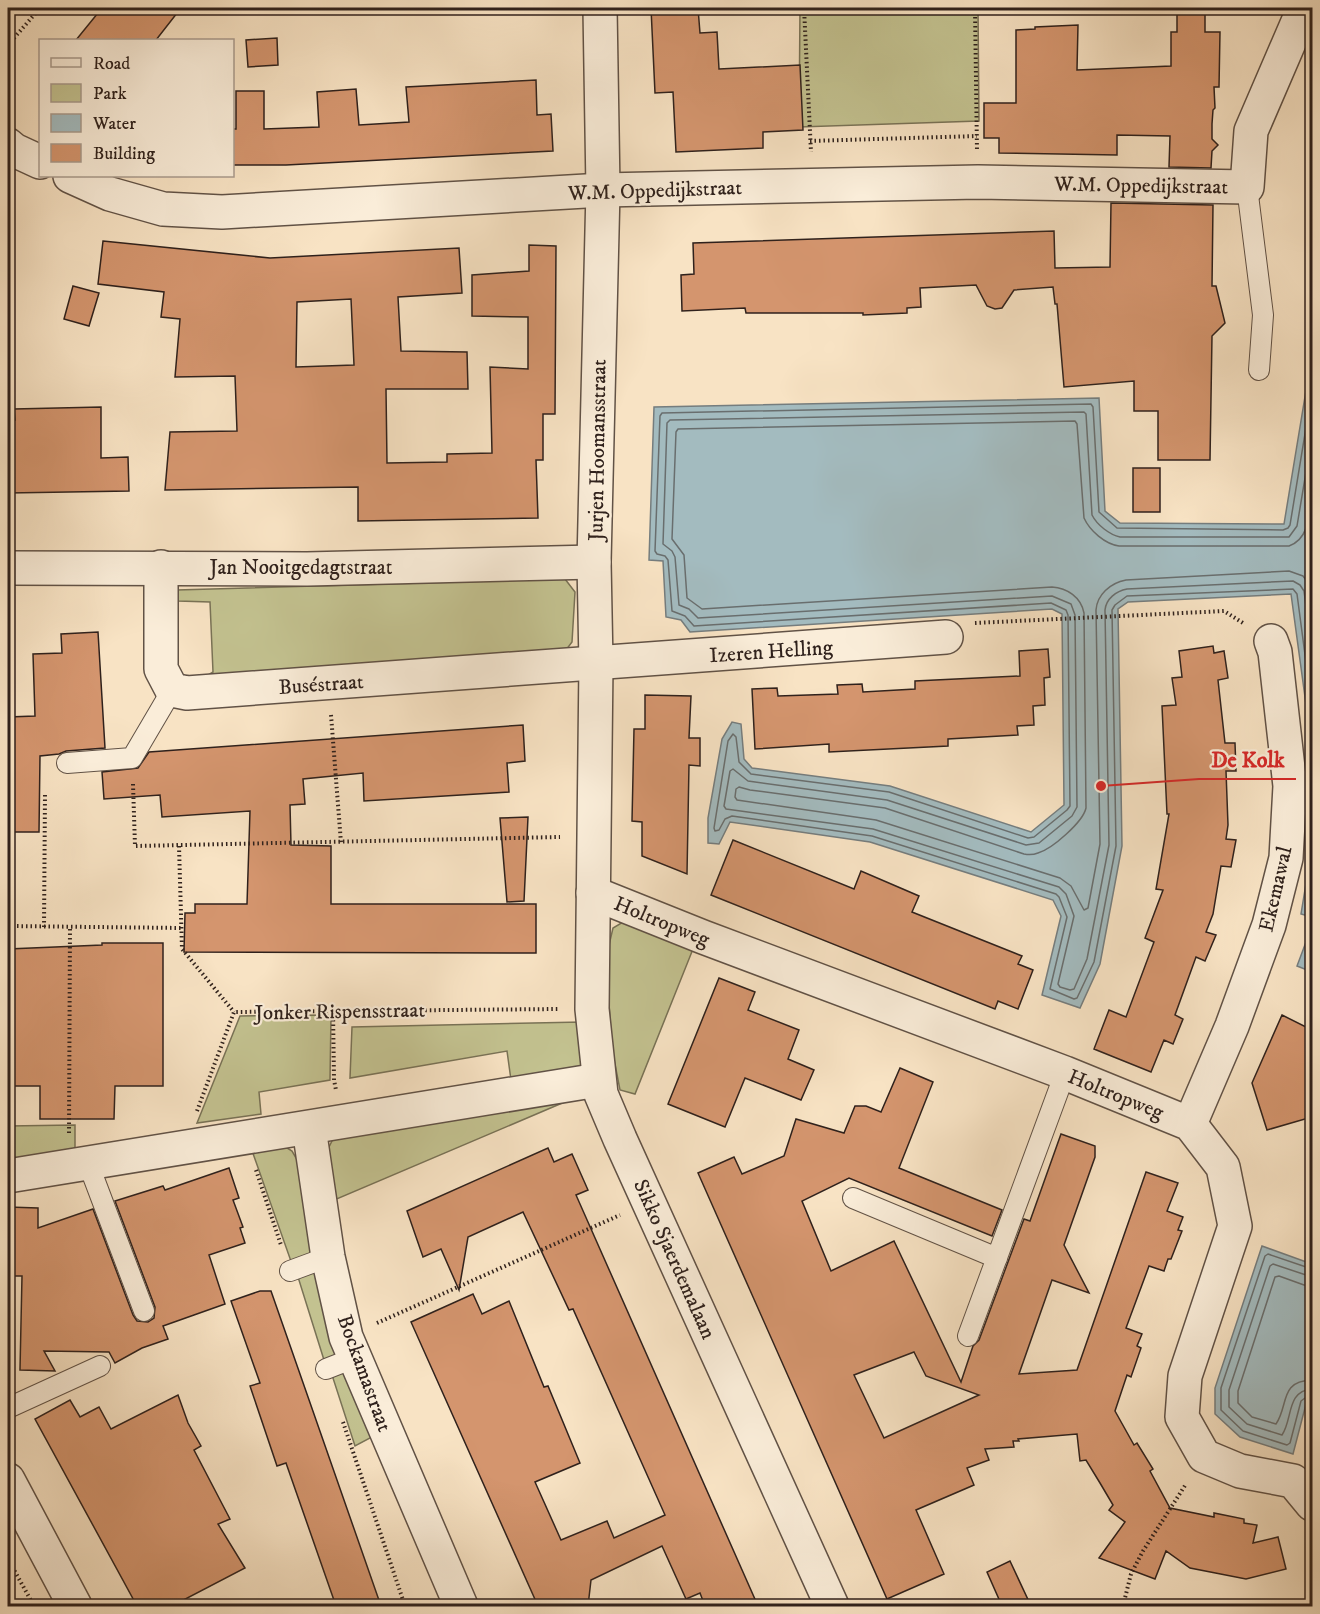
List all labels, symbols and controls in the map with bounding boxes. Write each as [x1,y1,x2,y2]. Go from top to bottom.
legend [39,39,234,177]
text: Road [93,53,130,75]
text: Park [93,83,127,105]
text: Water [92,113,136,135]
text: Building [93,143,155,165]
street label: W.M. Oppedijkstraat [1053,171,1228,201]
street label: W.M. Oppedijkstraat [567,175,743,207]
street label: Jurjen Hoomansstraat [583,359,613,543]
street label: Jan Nooitgedagtstraat [207,555,393,581]
street label: Izeren Helling [708,635,834,669]
street label: Buséstraat [278,669,365,701]
callout: De Kolk [1199,739,1296,779]
text: De Kolk [1211,747,1286,774]
street label: Ekemawal [1254,843,1299,935]
street label: Holtropweg [610,891,714,953]
street label: Jonker Rispensstraat [253,998,426,1027]
street label: Holtropweg [1064,1064,1168,1126]
street label: Sikko Sjaerdemalaan [627,1175,721,1343]
street label: Bockamastraat [331,1311,397,1436]

